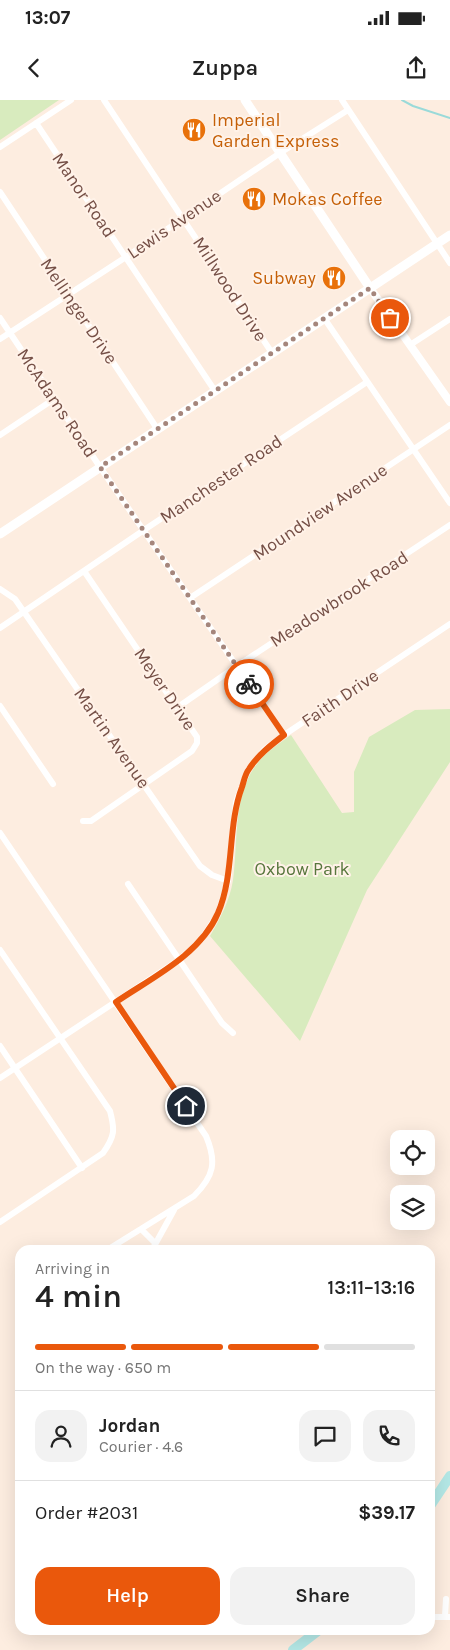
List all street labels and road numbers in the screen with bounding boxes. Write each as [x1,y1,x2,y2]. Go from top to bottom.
street label: Manor Road [47,148,121,242]
street label: Lewis Avenue [123,184,225,264]
street label: Millwood Drive [188,233,272,345]
street label: Mellinger Drive [35,254,123,368]
street label: McAdams Road [12,344,102,462]
street label: Manchester Road [156,430,286,528]
street label: Moundview Avenue [248,459,392,565]
street label: Meadowbrook Road [266,546,412,652]
street label: Meyer Drive [129,643,201,735]
street label: Faith Drive [297,664,383,732]
street label: Martin Avenue [69,683,155,793]

